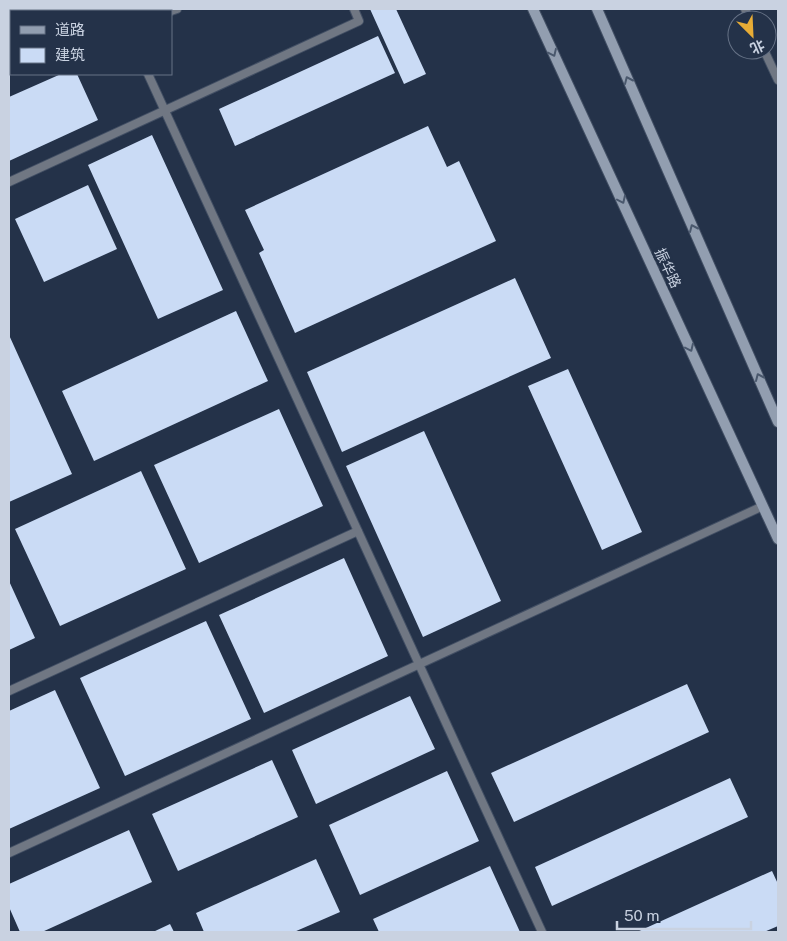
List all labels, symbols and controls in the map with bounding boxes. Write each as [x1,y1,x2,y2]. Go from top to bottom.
legend [10,10,172,75]
north arrow [727,10,777,60]
text: 道路 [55,21,85,38]
text: 北 [748,37,767,57]
text: 建筑 [55,46,85,63]
one-way arrow [547,48,558,57]
one-way arrow [623,76,634,85]
one-way arrow [615,195,625,204]
one-way arrow [689,224,700,233]
street label: 振华路 [652,246,684,290]
one-way arrow [683,343,694,352]
one-way arrow [754,373,765,382]
scale bar [617,898,751,930]
text: 50 m [624,907,659,924]

